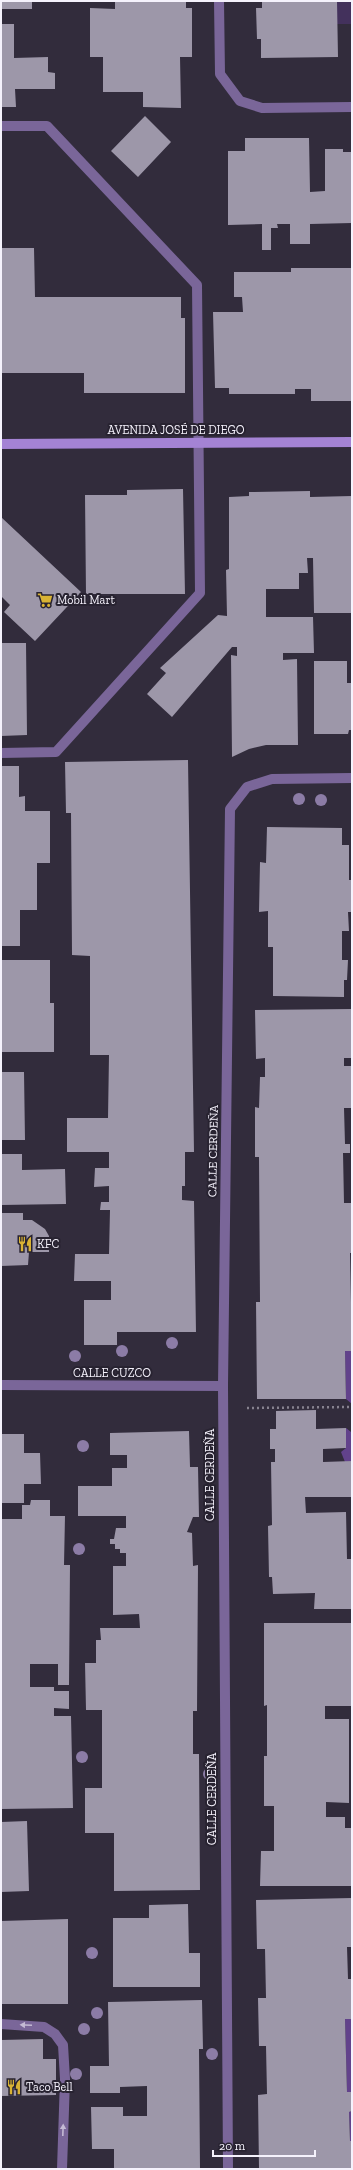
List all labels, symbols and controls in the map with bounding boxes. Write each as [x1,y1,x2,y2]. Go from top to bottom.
street label: AVENIDA JOSÉ DE DIEGO [107,422,245,437]
supermarket icon: Mobil Mart [36,591,54,609]
place label: Mobil Mart [57,593,115,607]
street label: CALLE CERDEÑA [205,1104,221,1197]
restaurant icon: KFC [16,1235,34,1253]
place label: KFC [37,1237,59,1251]
street label: CALLE CUZCO [73,1366,151,1380]
street label: CALLE CERDEÑA [203,1429,217,1521]
street label: CALLE CERDEÑA [205,1753,219,1845]
one-way arrow [19,2022,32,2028]
restaurant icon: Taco Bell [5,2078,23,2096]
place label: Taco Bell [26,2080,73,2094]
one-way arrow [60,2123,66,2136]
scale bar [213,2132,315,2158]
text: 20 m [219,2139,246,2153]

